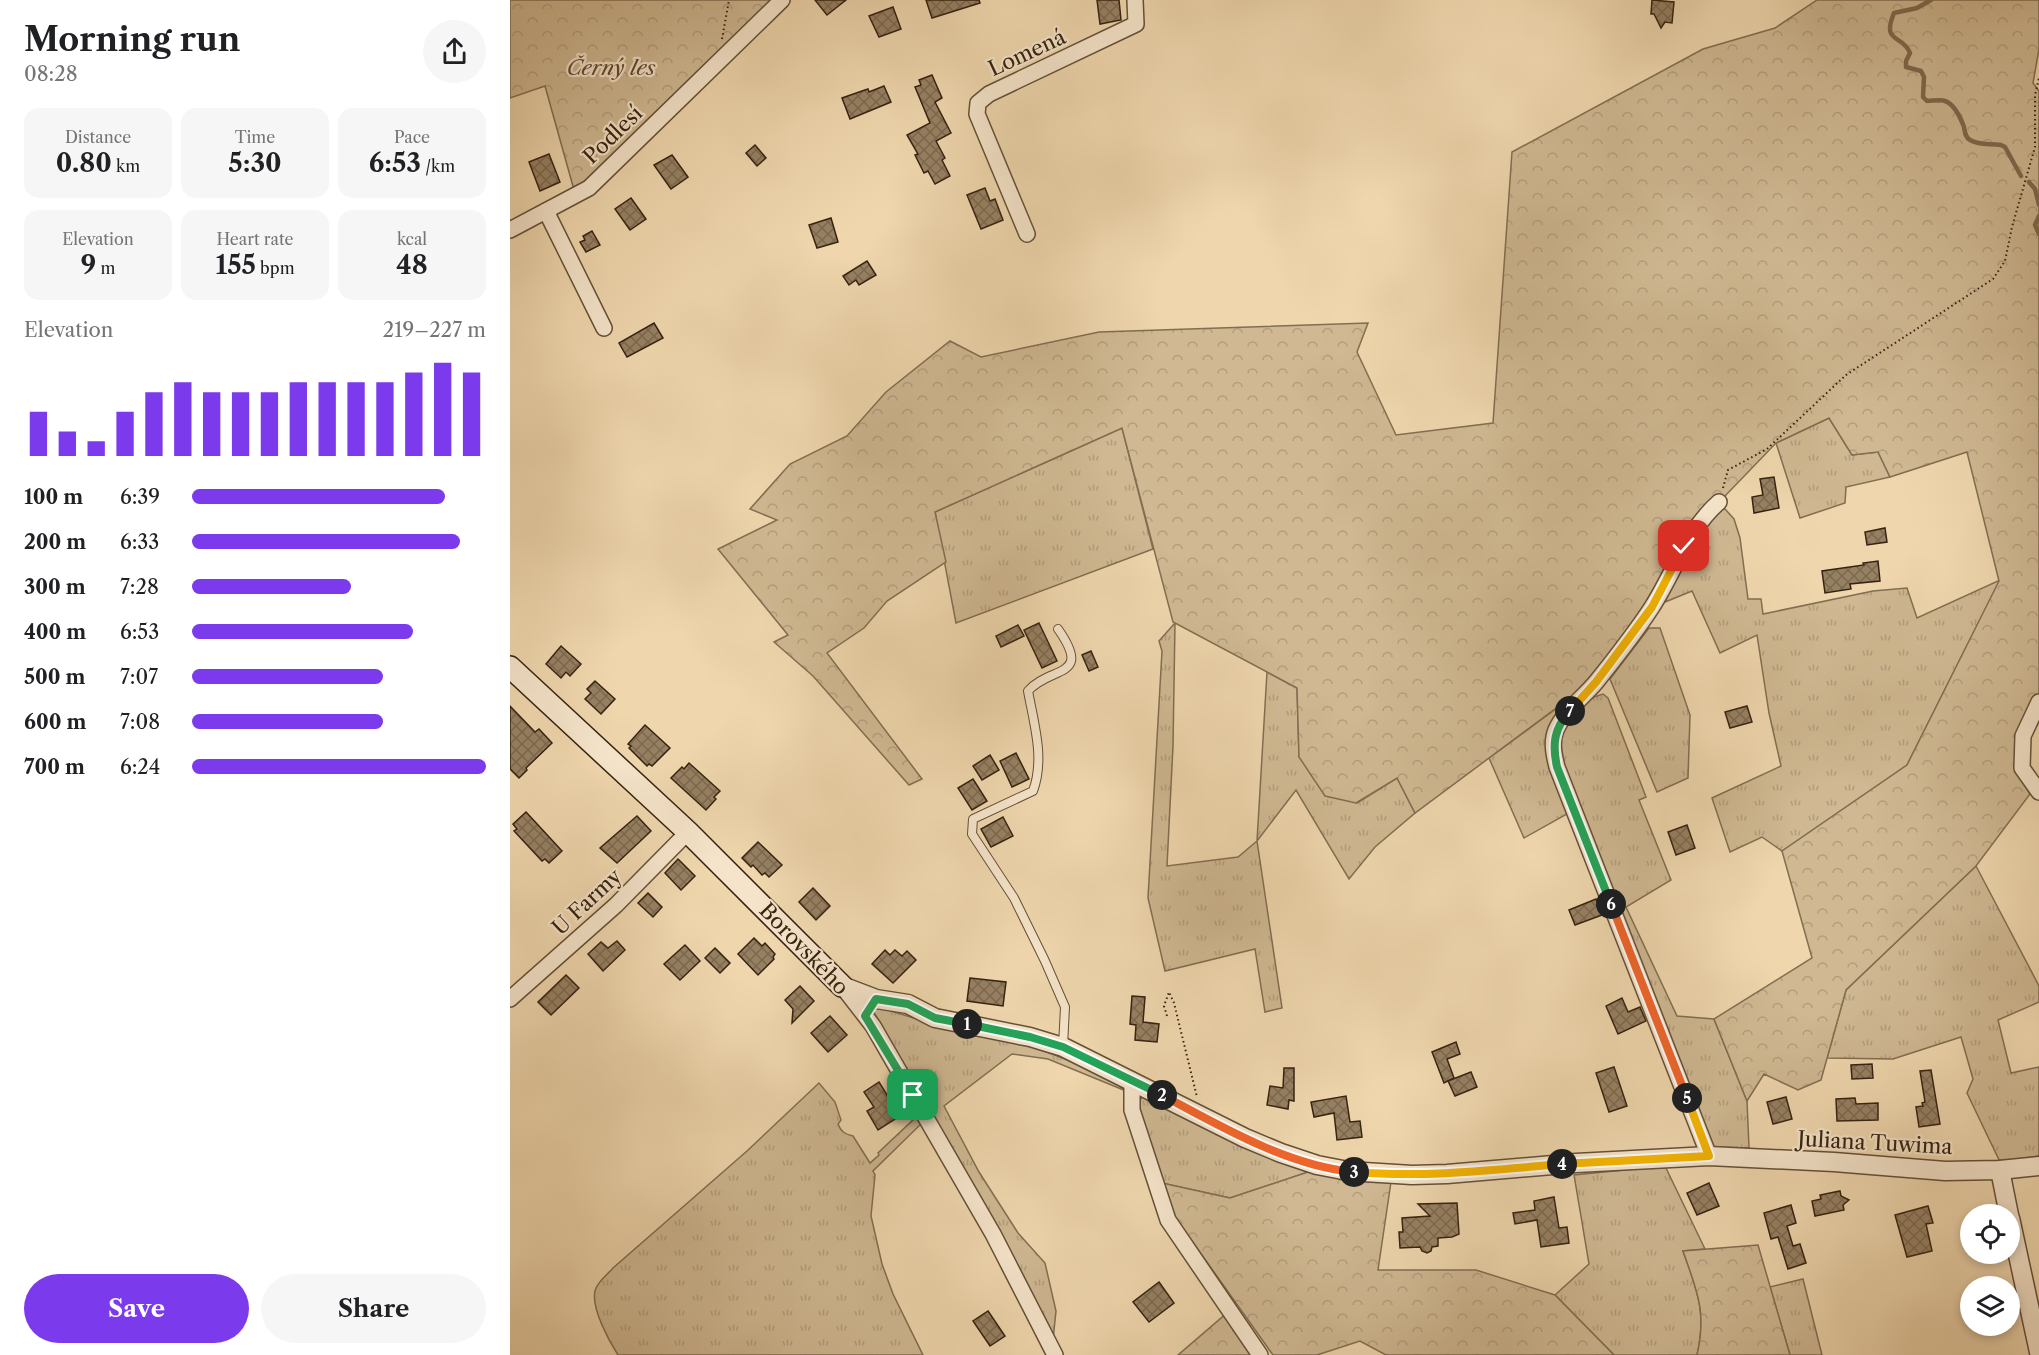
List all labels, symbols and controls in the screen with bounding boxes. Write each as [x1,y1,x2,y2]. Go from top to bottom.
text: Morning run [24,19,240,60]
button: share [423,20,486,83]
street label: Lomená [984,23,1070,81]
park label: Černý les [567,55,656,80]
text: 08:28 [24,62,78,86]
street label: Podlesí [578,100,647,169]
text: Distance [65,127,131,147]
text: Time [235,127,275,147]
text: Pace [394,127,430,147]
text: 0.80 [56,147,112,179]
text: 5:30 [228,147,282,179]
text: 6:53 [369,147,421,179]
text: km [112,156,140,176]
text: /km [421,156,455,176]
text: Elevation [62,229,134,249]
text: Heart rate [216,229,294,249]
text: kcal [397,229,427,249]
text: 9 [81,249,96,281]
text: 155 [215,249,256,281]
text: 48 [396,249,428,281]
text: m [96,258,115,278]
text: bpm [256,258,295,278]
text: Elevation [24,318,113,342]
text: 219–227 m [383,318,486,342]
text: 100 m [24,485,83,509]
text: 6:39 [120,485,160,509]
pin [1658,520,1709,571]
icon: check [1667,529,1700,562]
text: 200 m [24,530,86,554]
text: 6:33 [120,530,159,554]
text: 300 m [24,575,86,599]
text: 7:28 [120,575,159,599]
text: 400 m [24,620,86,644]
text: 6:53 [120,620,159,644]
text: 500 m [24,665,85,689]
text: 7:07 [120,665,158,689]
pin: 7 [1555,696,1585,726]
text: 7 [1566,701,1574,721]
text: 600 m [24,710,86,734]
text: 7:08 [120,710,160,734]
text: 700 m [24,755,85,779]
text: 6:24 [120,755,160,779]
street label: U Farmy [547,863,627,940]
pin: 6 [1596,889,1626,919]
text: 6 [1606,894,1616,914]
street label: Borovského [755,898,854,1000]
pin: 1 [952,1009,982,1039]
text: 1 [963,1014,971,1034]
pin [887,1069,938,1120]
icon: arrive [896,1078,929,1111]
pin: 2 [1147,1080,1177,1110]
pin: 5 [1672,1083,1702,1113]
text: 2 [1157,1085,1167,1105]
text: 5 [1683,1088,1691,1108]
street label: Juliana Tuwima [1794,1126,1954,1159]
pin: 4 [1547,1149,1577,1179]
text: 4 [1557,1154,1567,1174]
pin: 3 [1339,1157,1369,1187]
text: 3 [1349,1162,1359,1182]
map controls [1960,1204,2020,1336]
button: locate [1960,1204,2020,1264]
button: Save [24,1274,249,1343]
button: Share [261,1274,486,1343]
button: layers [1960,1276,2020,1336]

